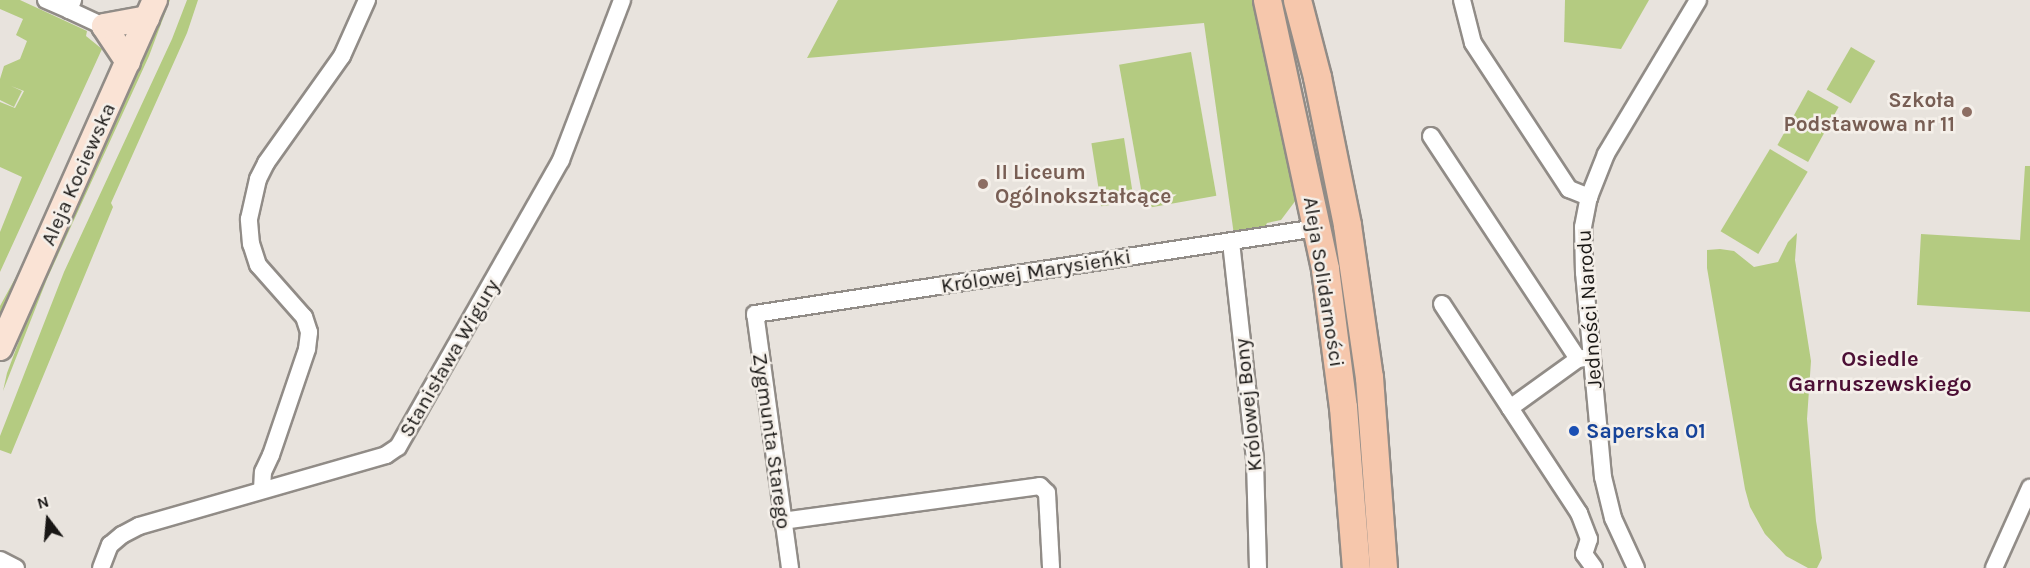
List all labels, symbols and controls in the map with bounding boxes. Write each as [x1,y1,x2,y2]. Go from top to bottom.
place label: Szkoła Podstawowa nr 11 [1783,87,1955,137]
street label: Aleja Kociewska [35,99,121,249]
marker: Szkoła Podstawowa nr 11 [1960,105,1974,119]
place label: II Liceum Ogólnokształcące [995,159,1171,209]
marker: II Liceum Ogólnokształcące [976,177,990,191]
street label: Aleja Solidarności [1298,195,1350,369]
street label: Jedności Narodu [1571,229,1607,389]
street label: Królowej Marysieńki [939,244,1133,298]
street label: Stanisława Wigury [394,274,504,442]
street label: Królowej Bony [1228,337,1268,473]
district label: Osiedle Garnuszewskiego [1788,346,1972,398]
street label: Zygmunta Starego [747,351,797,531]
place label: Saperska 01 [1586,418,1706,444]
marker: Saperska 01 [1567,424,1581,438]
north arrow [18,490,78,550]
text: N [35,492,51,513]

